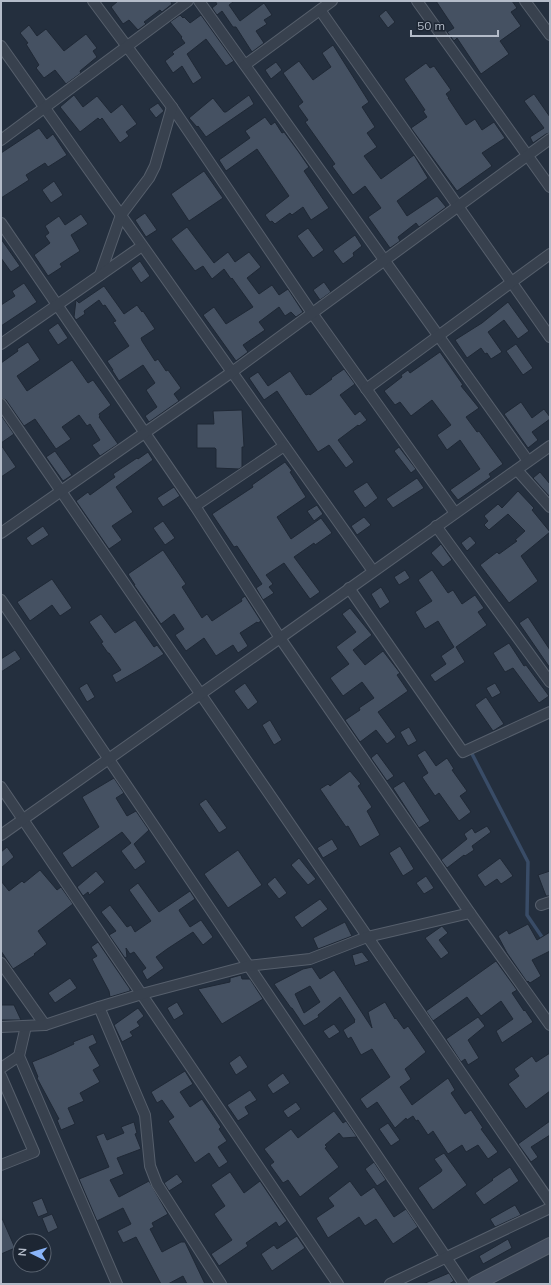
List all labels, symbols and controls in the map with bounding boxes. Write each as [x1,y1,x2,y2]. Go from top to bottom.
scale bar [411,12,498,38]
text: 50 m [417,18,445,33]
north arrow [12,1233,52,1273]
text: N [15,1247,29,1257]

